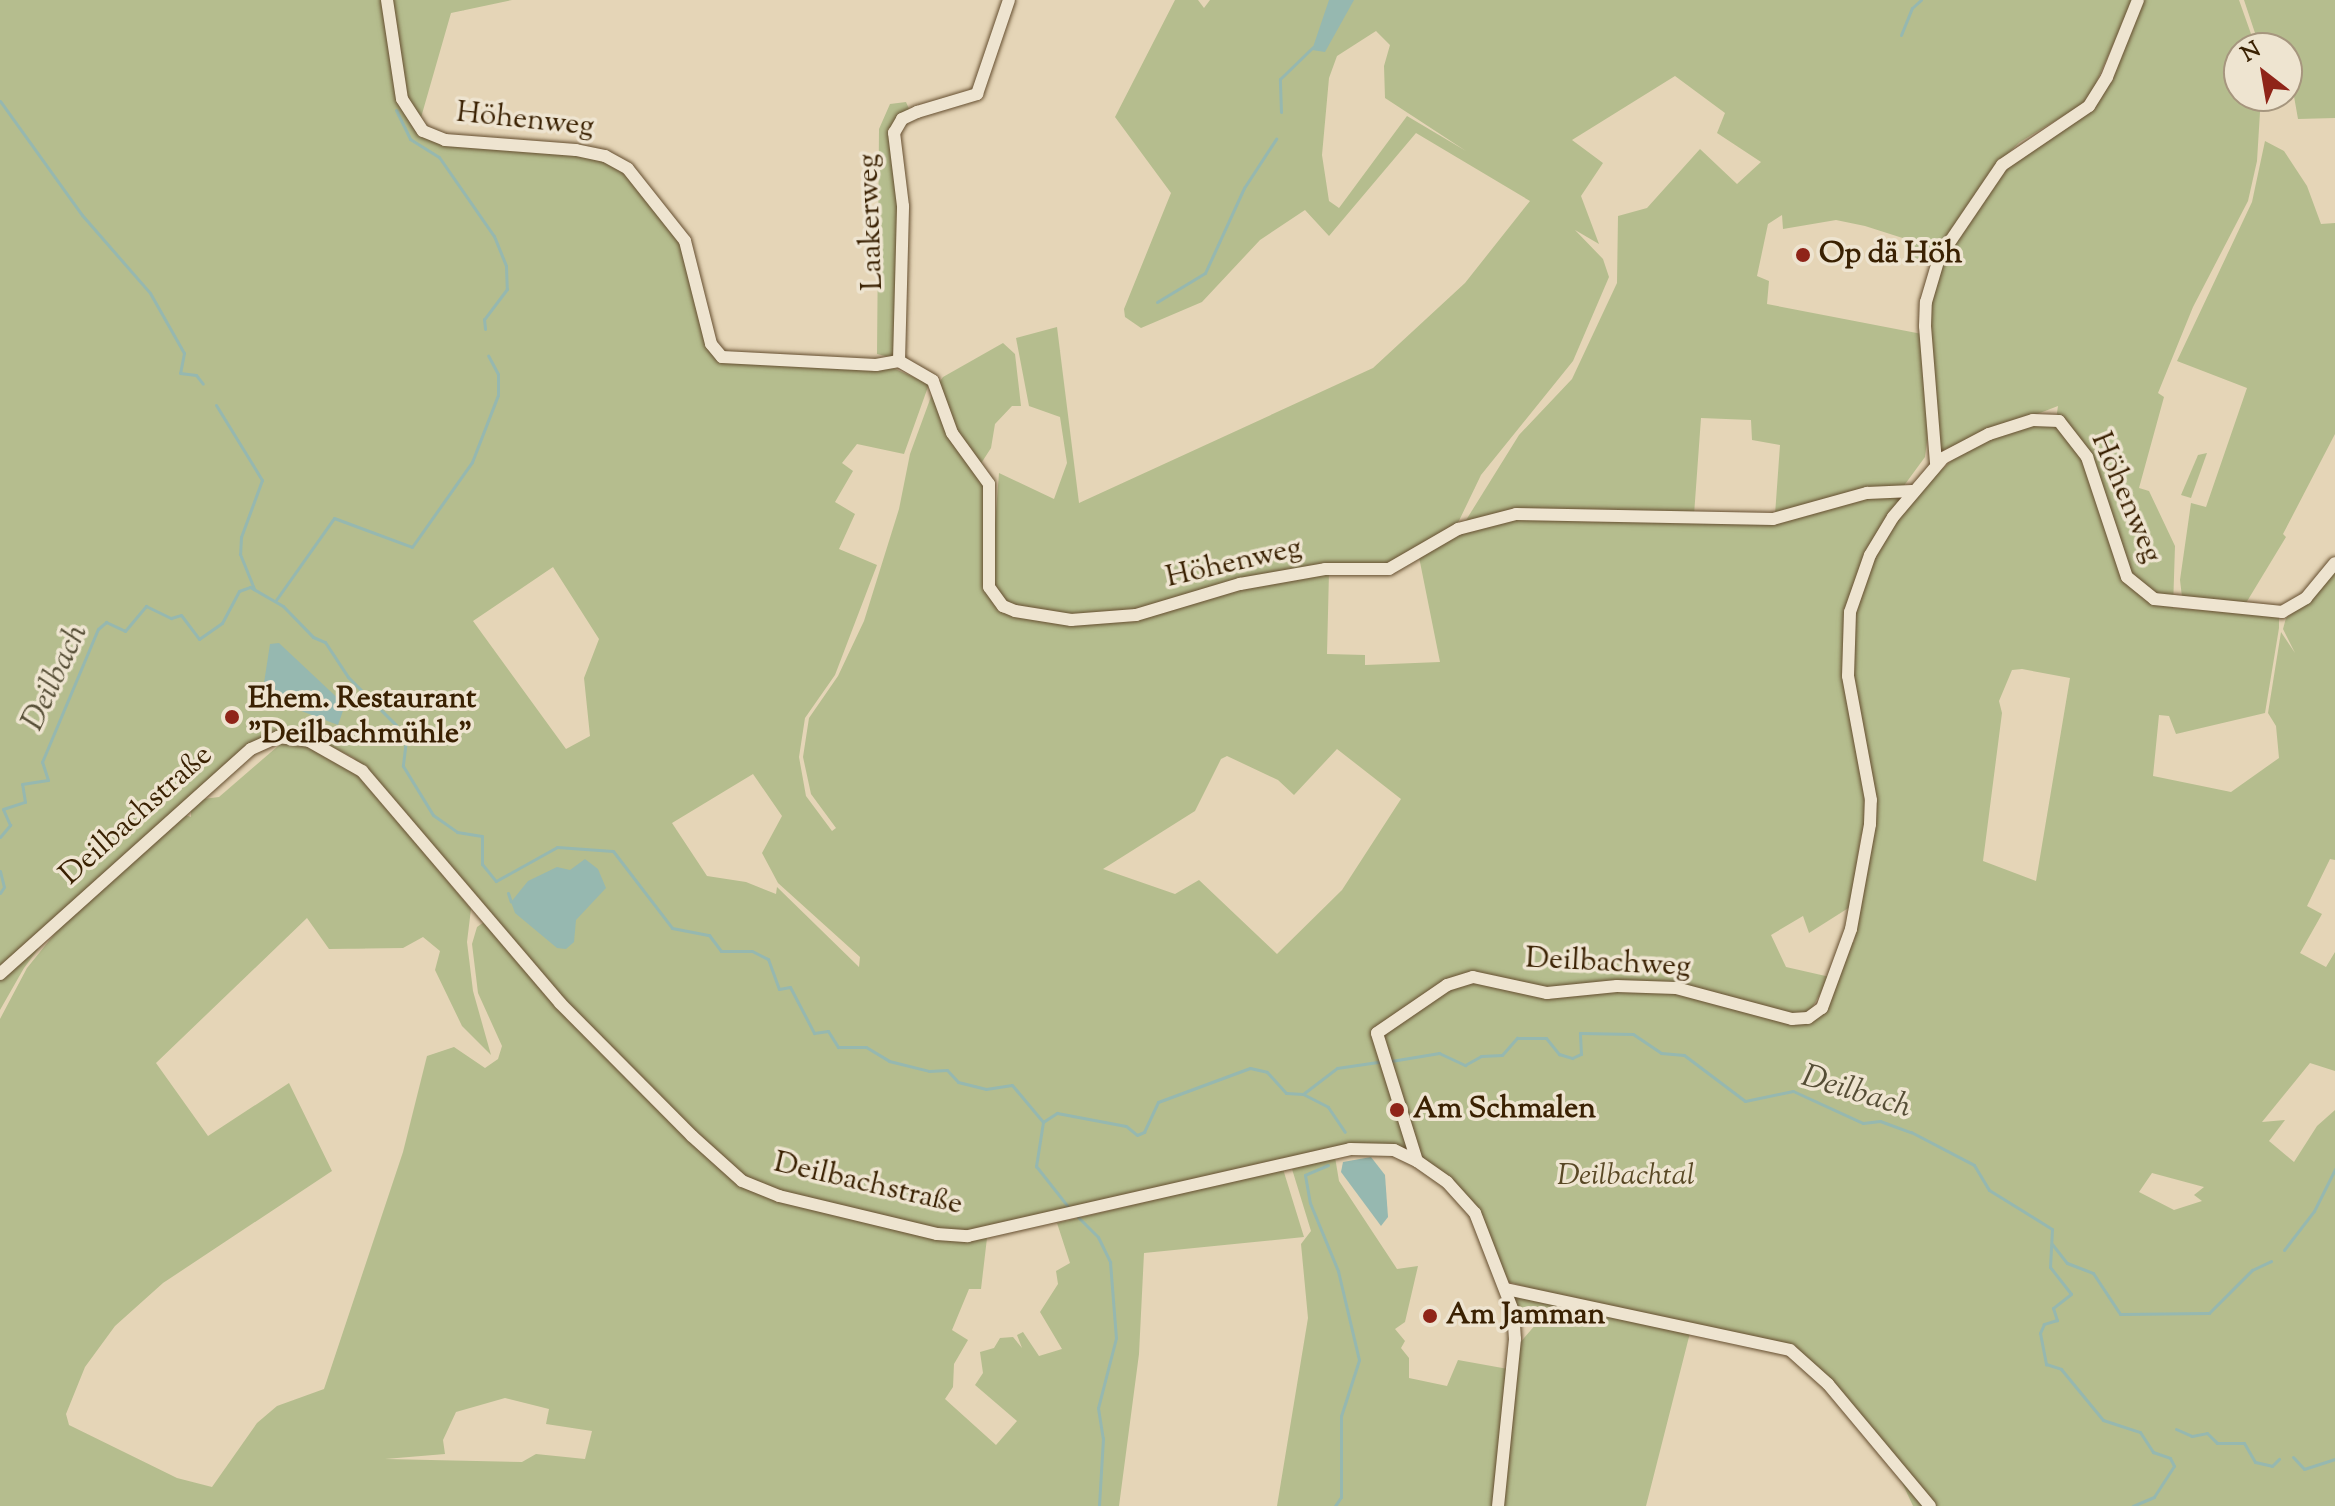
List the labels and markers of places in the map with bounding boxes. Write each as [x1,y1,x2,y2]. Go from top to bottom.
place label: Op dä Höh [1819,237,1962,273]
marker: Op dä Höh [1794,246,1812,264]
place label: Ehem. Restaurant "Deilbachmühle" [248,682,476,752]
marker: Ehem. Restaurant "Deilbachmühle" [223,708,241,726]
place label: Am Schmalen [1413,1092,1596,1128]
marker: Am Schmalen [1388,1101,1406,1119]
place label: Am Jamman [1446,1298,1605,1334]
marker: Am Jamman [1421,1307,1439,1325]

